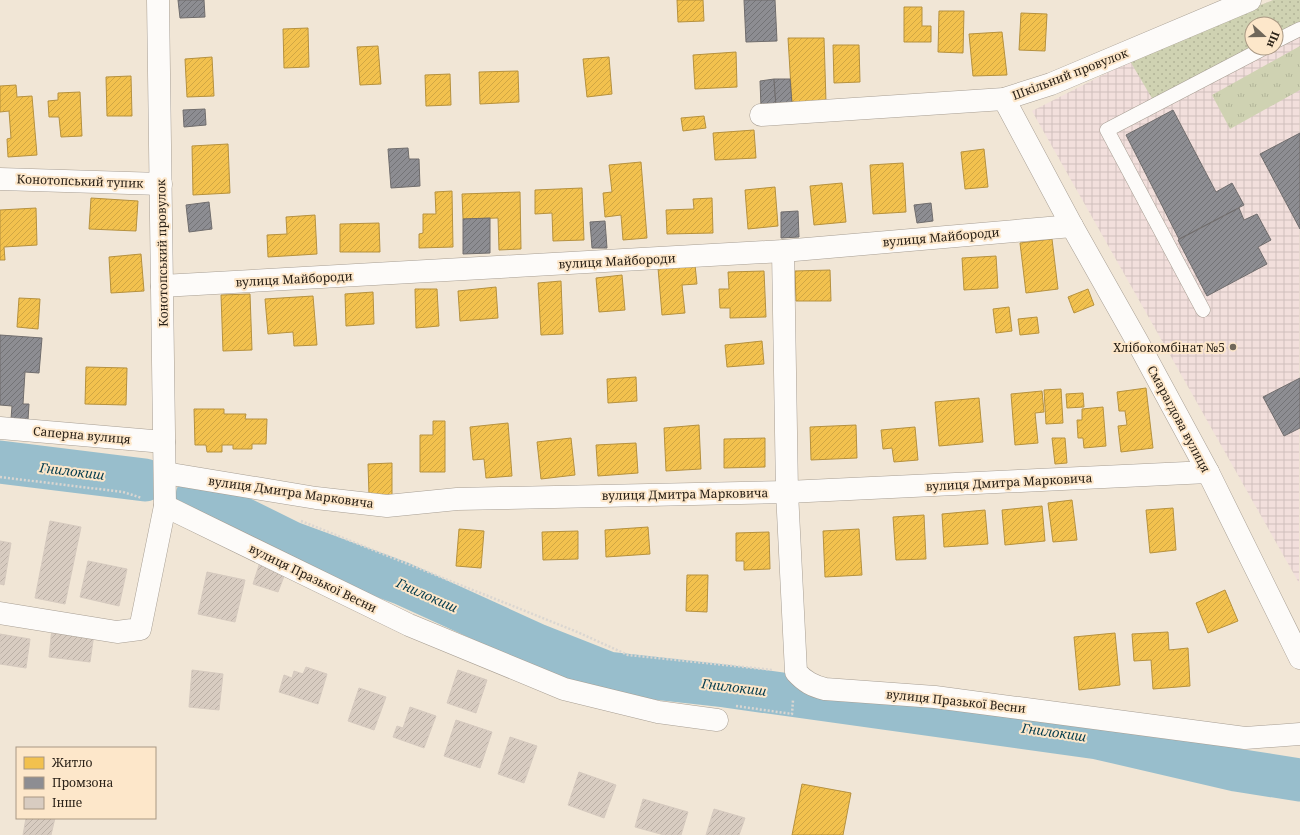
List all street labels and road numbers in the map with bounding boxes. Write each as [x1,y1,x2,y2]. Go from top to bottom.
street label: Шкільний провулок [1010,44,1131,104]
street label: Конотопський тупик [16,170,144,192]
street label: Конотопський провулок [152,178,172,327]
street label: вулиця Майбороди [882,223,1000,251]
street label: вулиця Майбороди [558,249,676,273]
street label: вулиця Майбороди [235,267,353,291]
street label: Смарагдова вулиця [1144,363,1214,476]
street label: Саперна вулиця [33,422,132,448]
street label: вулиця Дмитра Марковича [925,469,1093,495]
street label: вулиця Дмитра Марковича [207,472,375,512]
street label: вулиця Дмитра Марковича [601,484,769,504]
street label: вулиця Празької Весни [246,540,380,616]
street label: вулиця Празької Весни [885,685,1027,717]

